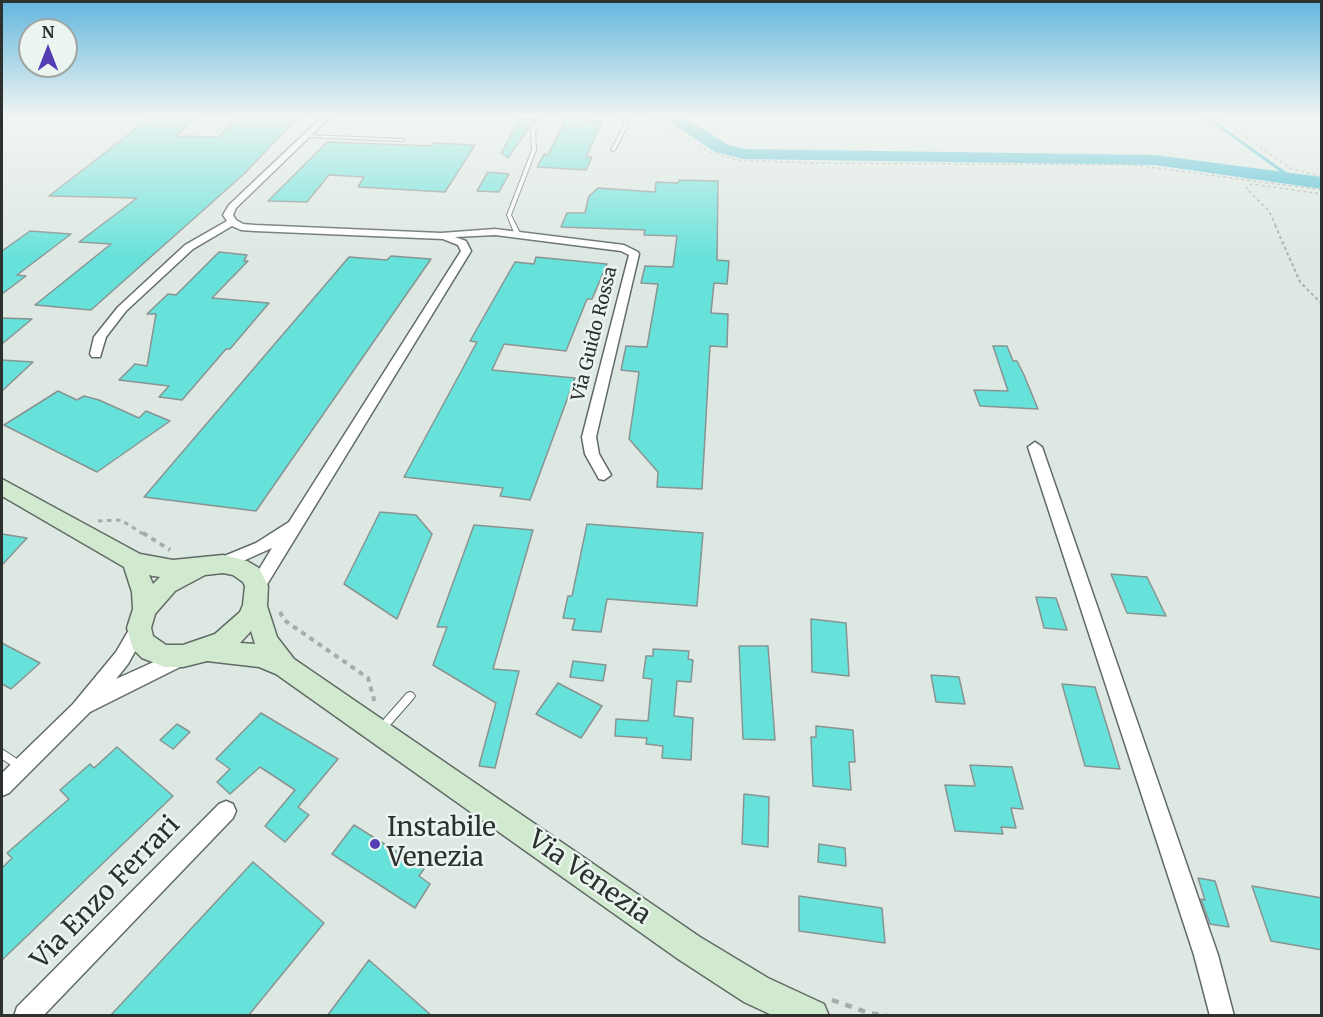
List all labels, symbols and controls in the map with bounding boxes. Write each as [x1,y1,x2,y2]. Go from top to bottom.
north arrow [18,18,78,78]
text: N [42,22,54,42]
street label: Via Guido Rossa [568,265,622,403]
street label: Via Enzo Ferrari [25,810,187,976]
place label: Instabile Venezia [387,813,496,874]
street label: Via Venezia [522,824,656,932]
marker: Instabile Venezia [368,837,382,851]

